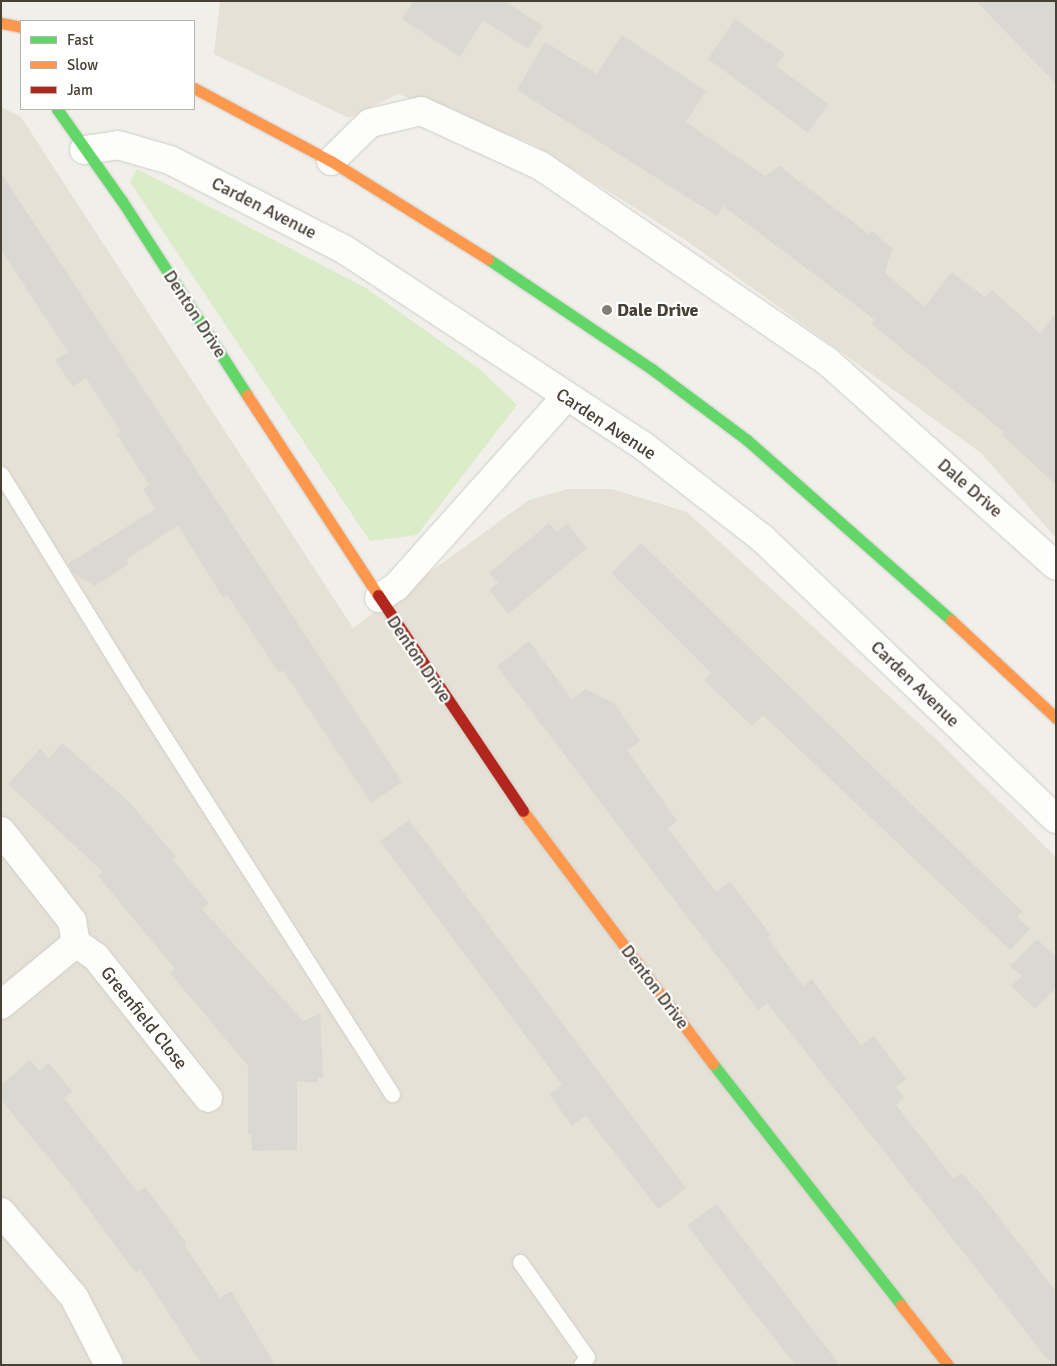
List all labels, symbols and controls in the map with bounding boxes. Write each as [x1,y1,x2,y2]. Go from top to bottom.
legend [20,20,195,110]
text: Fast [67,31,94,49]
text: Slow [67,56,98,74]
text: Jam [67,81,93,99]
street label: Carden Avenue [208,172,320,244]
street label: Denton Drive [159,266,231,362]
place label: Dale Drive [617,299,699,321]
marker: Dale Drive [601,304,613,316]
street label: Carden Avenue [552,384,660,464]
street label: Dale Drive [933,454,1007,522]
street label: Denton Drive [382,611,456,707]
street label: Carden Avenue [866,636,964,732]
street label: Denton Drive [616,941,694,1033]
street label: Greenfield Close [96,962,192,1074]

